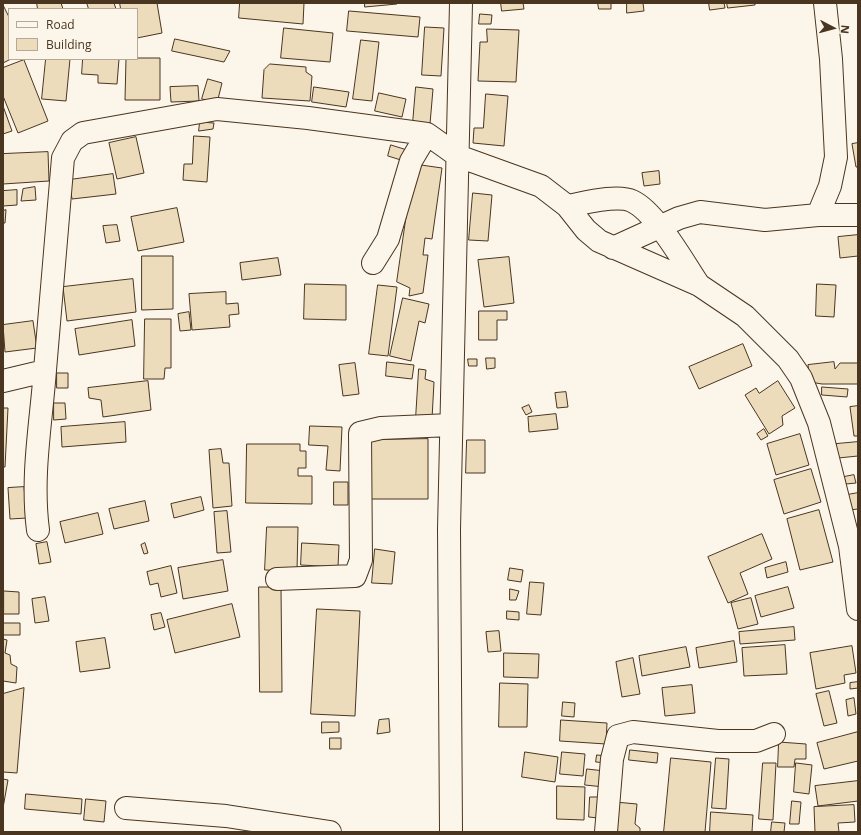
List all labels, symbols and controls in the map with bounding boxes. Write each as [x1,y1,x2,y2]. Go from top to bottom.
legend [8,8,138,60]
north arrow [813,8,853,48]
text: Road [46,16,75,33]
text: N [838,24,853,35]
text: Building [46,36,91,53]

